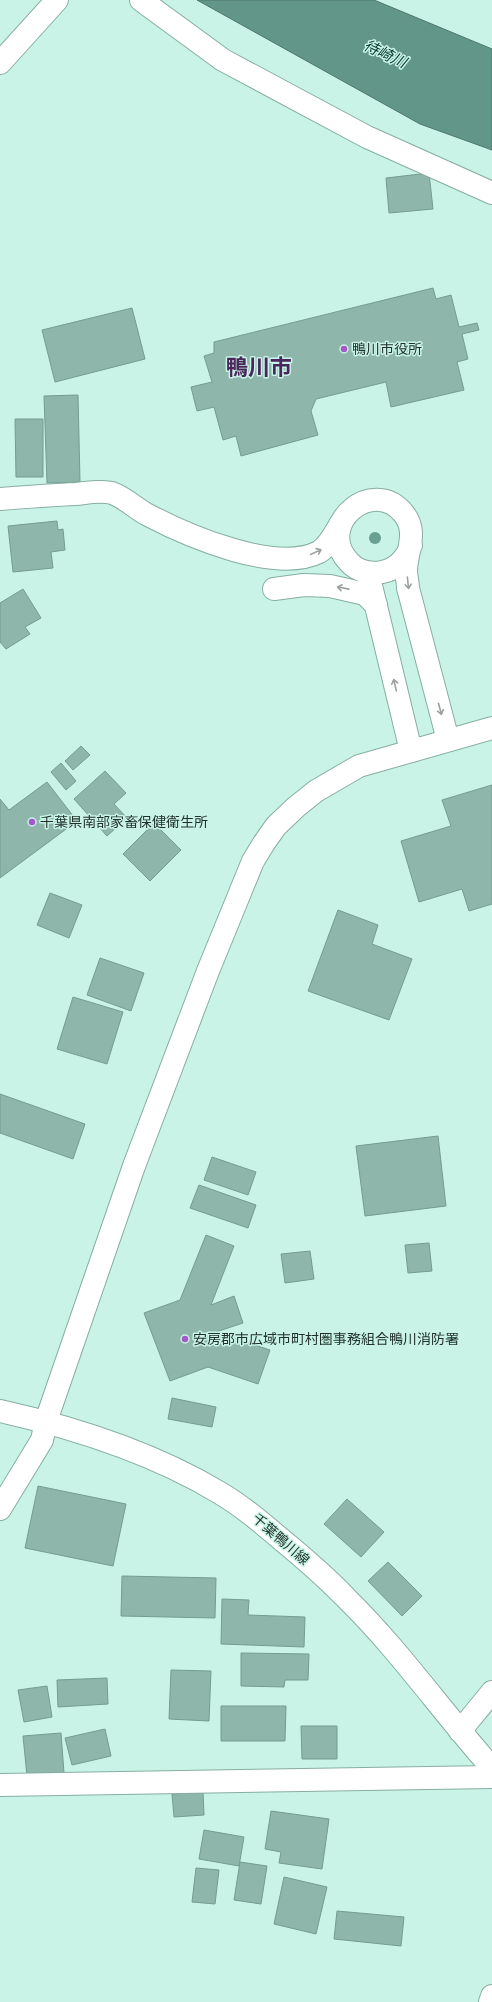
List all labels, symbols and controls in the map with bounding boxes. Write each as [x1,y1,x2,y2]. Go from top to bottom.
water label: 待崎川 [361,35,412,73]
place label: 鴨川市役所 [352,339,422,358]
marker: 鴨川市役所 [339,344,349,354]
district label: 鴨川市 [226,351,292,381]
one-way arrow [310,548,322,555]
one-way arrow [404,576,412,589]
one-way arrow [336,584,349,592]
one-way arrow [391,679,398,692]
one-way arrow [437,702,444,715]
place label: 千葉県南部家畜保健衛生所 [40,812,208,831]
marker: 千葉県南部家畜保健衛生所 [27,817,37,827]
place label: 安房郡市広域市町村圏事務組合鴨川消防署 [193,1329,459,1348]
marker: 安房郡市広域市町村圏事務組合鴨川消防署 [180,1334,190,1344]
street label: 千葉鴨川線 [249,1508,314,1569]

